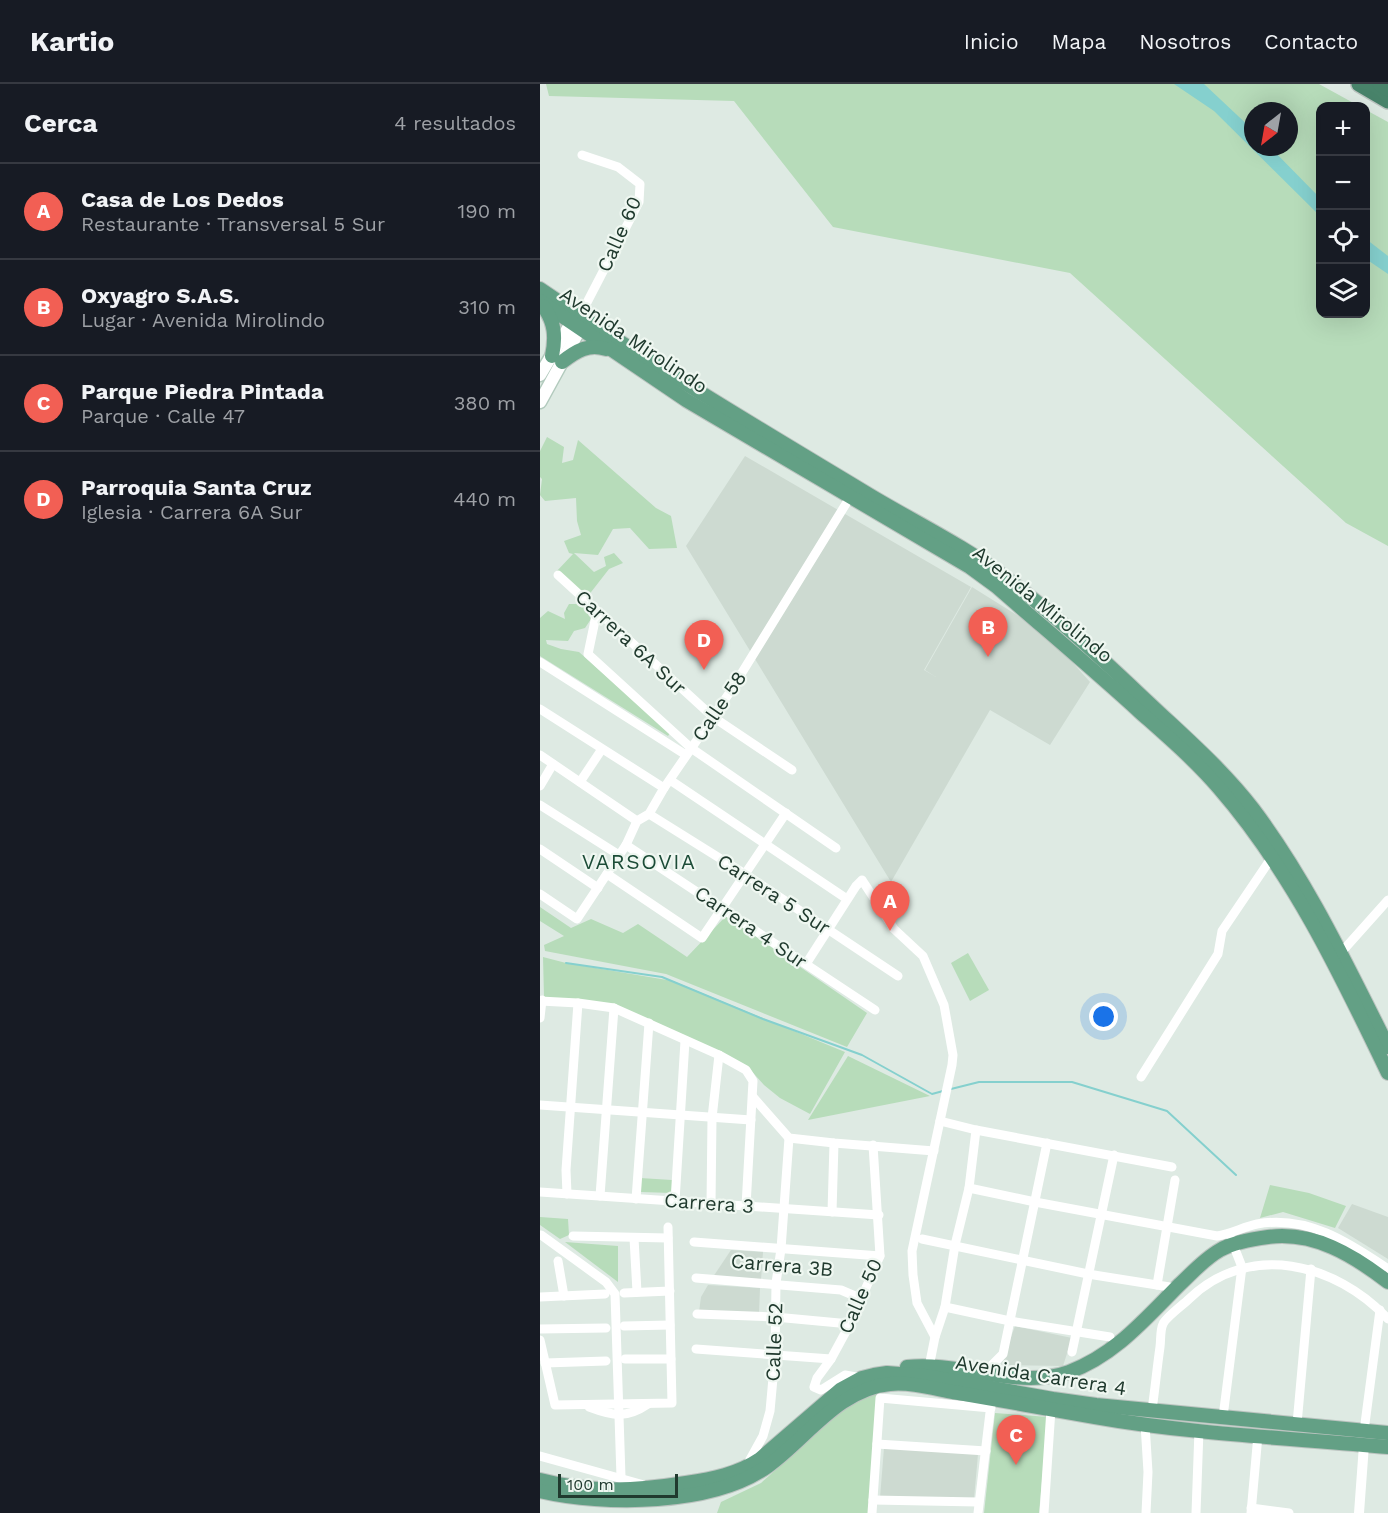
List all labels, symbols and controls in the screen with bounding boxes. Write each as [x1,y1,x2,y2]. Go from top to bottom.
text: Kartio [30,25,114,58]
text: Inicio [964,29,1019,54]
text: Mapa [1052,29,1106,54]
text: Nosotros [1139,29,1231,54]
text: Contacto [1264,29,1358,54]
north arrow [1244,102,1298,156]
map controls [1316,102,1370,318]
button: + [1316,102,1370,156]
text: Cerca [24,108,98,138]
text: 4 resultados [394,111,516,135]
button: − [1316,156,1370,210]
text: Casa de Los Dedos [81,187,284,212]
street label: Calle 60 [592,192,646,276]
text: A [37,199,50,223]
text: 190 m [458,199,516,223]
button: locate [1316,210,1370,264]
text: Restaurante · Transversal 5 Sur [81,212,385,236]
button: layers [1316,264,1370,318]
street label: Avenida Mirolindo [556,282,712,398]
text: Oxyagro S.A.S. [81,283,240,308]
text: B [37,295,50,319]
text: 310 m [458,295,516,319]
text: Lugar · Avenida Mirolindo [81,308,325,332]
text: Parque Piedra Pintada [81,379,324,404]
text: C [37,391,50,415]
text: 380 m [454,391,516,415]
text: Parque · Calle 47 [81,404,245,428]
text: Parroquia Santa Cruz [81,475,312,500]
text: D [36,487,51,511]
text: 440 m [453,487,516,511]
text: Iglesia · Carrera 6A Sur [81,500,303,524]
street label: Avenida Mirolindo [968,540,1118,668]
street label: Carrera 6A Sur [571,585,691,699]
pin: B [968,608,1008,657]
pin: D [684,620,724,670]
street label: Calle 58 [687,666,751,746]
district label: VARSOVIA [582,849,696,874]
street label: Carrera 5 Sur [713,849,835,939]
street label: Carrera 4 Sur [690,881,812,973]
pin: A [870,882,910,931]
your location [1089,1002,1118,1031]
street label: Carrera 3 [663,1188,755,1218]
street label: Carrera 3B [730,1249,834,1281]
street label: Calle 50 [833,1255,887,1337]
street label: Calle 52 [761,1302,787,1382]
street label: Avenida Carrera 4 [954,1350,1128,1400]
pin: C [996,1416,1036,1465]
scale bar [558,1471,678,1498]
text: 100 m [567,1475,614,1494]

